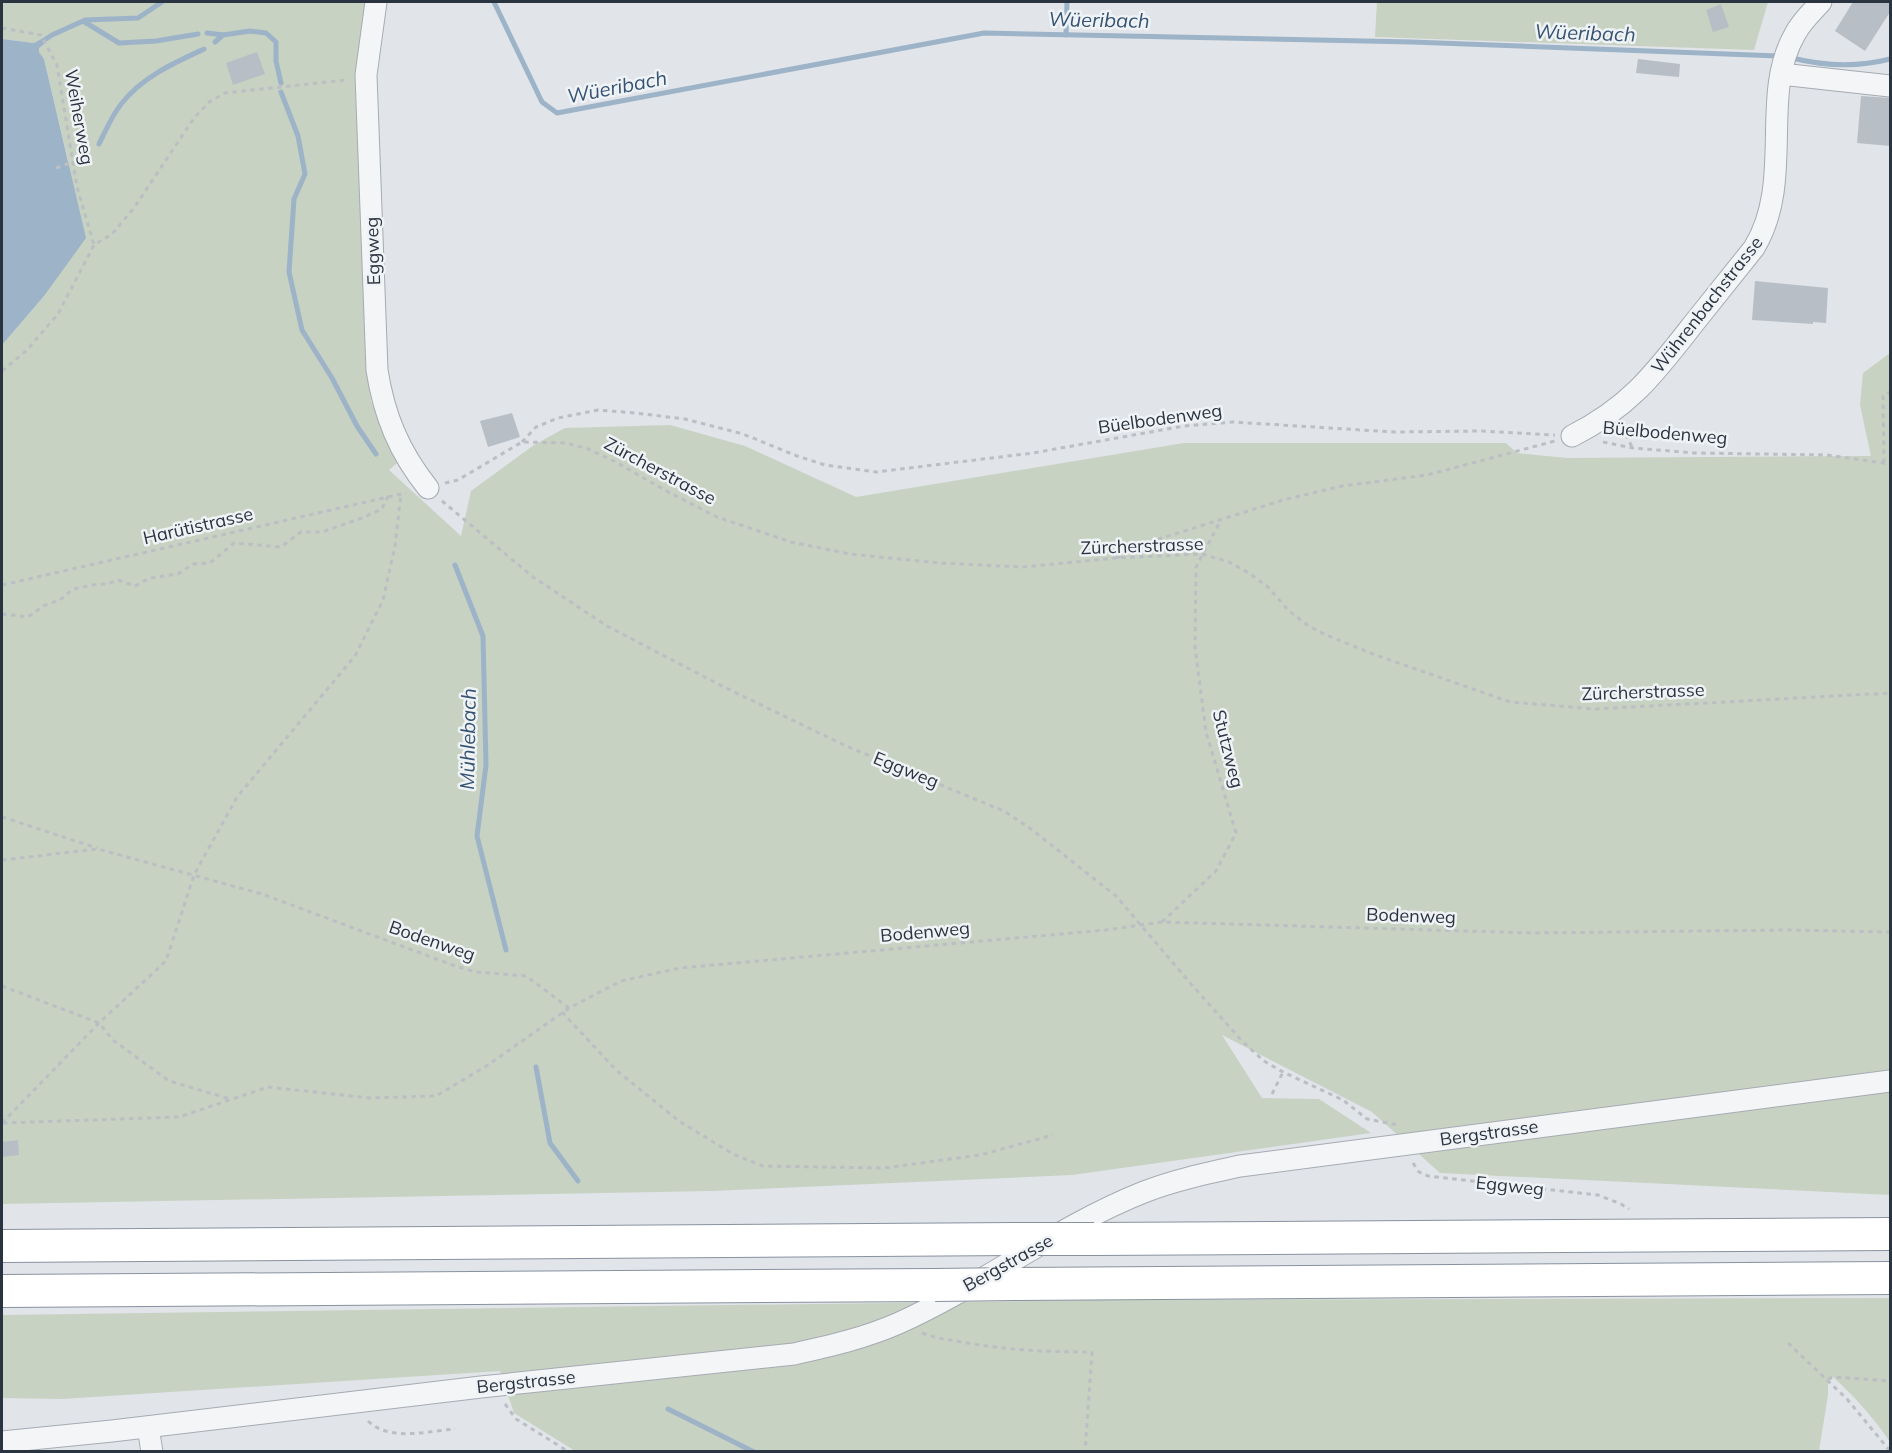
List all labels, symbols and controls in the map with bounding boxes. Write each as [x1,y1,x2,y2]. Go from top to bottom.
water label: Wüeribach [1048,6,1150,33]
water label: Wüeribach [1534,18,1636,47]
water label: Wüeribach [565,65,669,108]
street label: Weiherweg [60,67,99,166]
street label: Eggweg [360,216,385,286]
street label: Wührenbachstrasse [1646,231,1767,378]
street label: Büelbodenweg [1096,398,1223,439]
street label: Büelbodenweg [1602,416,1728,449]
street label: Zürcherstrasse [601,432,720,510]
street label: Harütistrasse [141,502,255,549]
street label: Zürcherstrasse [1080,532,1204,559]
street label: Zürcherstrasse [1581,678,1705,705]
water label: Mühlebach [454,688,481,790]
street label: Stutzweg [1208,707,1249,790]
street label: Eggweg [870,746,942,793]
street label: Bodenweg [1366,902,1456,929]
street label: Bodenweg [386,915,478,966]
street label: Bodenweg [879,916,971,947]
street label: Bergstrasse [1438,1114,1540,1151]
street label: Eggweg [1475,1170,1545,1201]
street label: Bergstrasse [959,1228,1057,1297]
street label: Bergstrasse [475,1365,577,1398]

